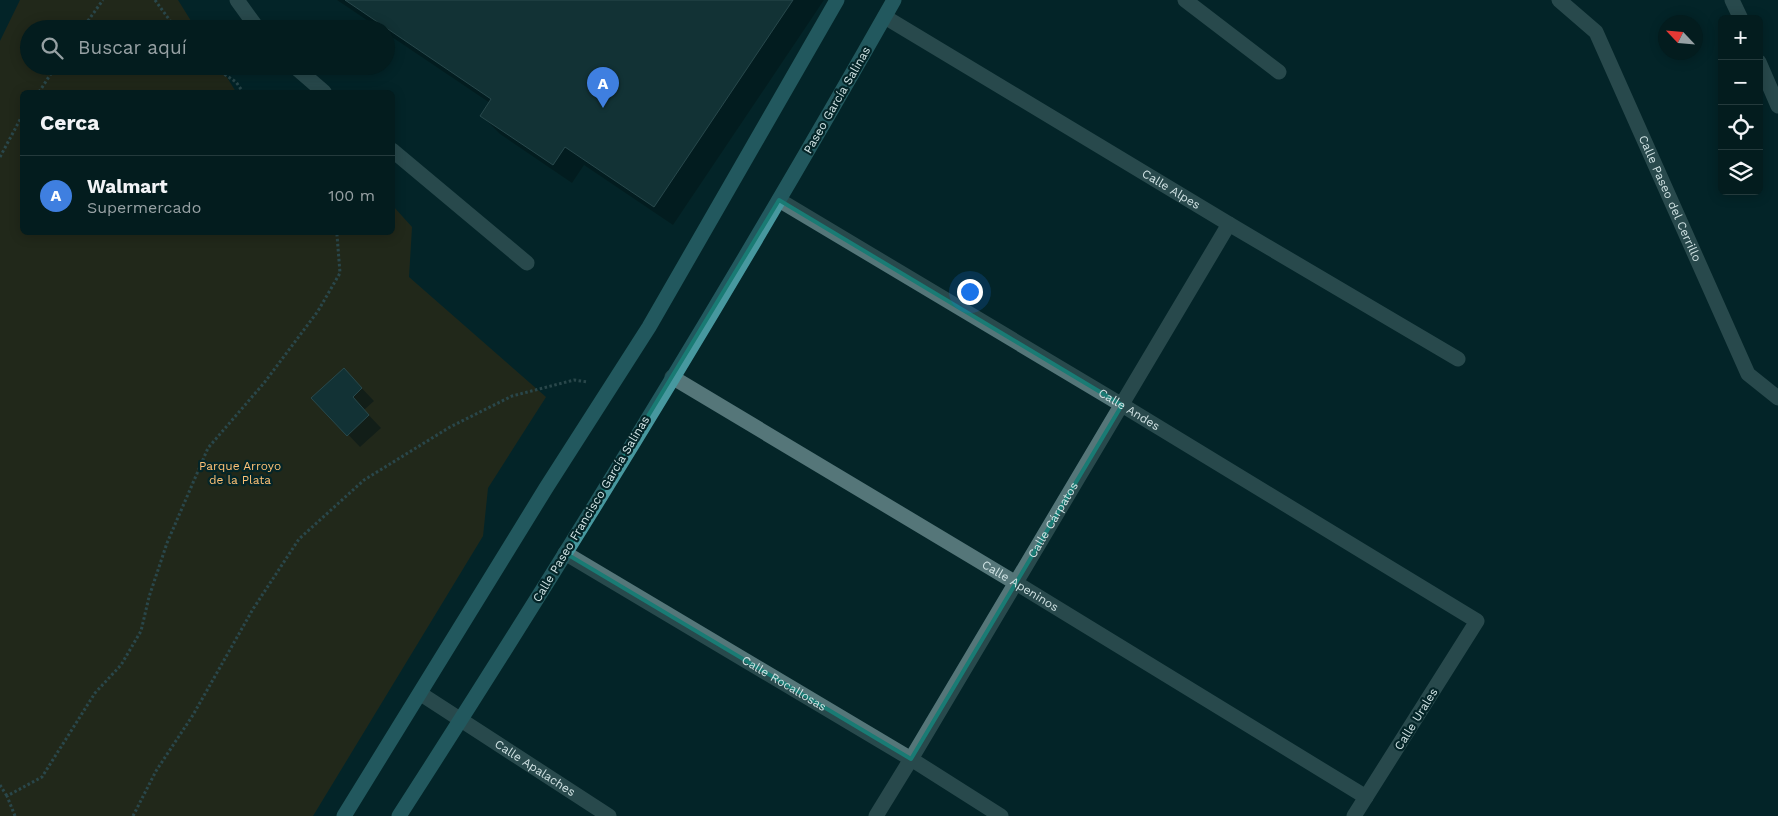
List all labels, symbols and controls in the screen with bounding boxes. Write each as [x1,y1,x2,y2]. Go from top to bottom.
north arrow [1658,15,1703,60]
map controls [1718,15,1763,195]
button: + [1718,15,1763,60]
search box [20,20,395,75]
icon: search [38,34,66,62]
text: Buscar aquí [78,36,187,59]
street label: Paseo García Salinas [801,44,873,156]
button: − [1718,60,1763,105]
pin: A [587,67,619,108]
button: locate [1718,105,1763,150]
text: Cerca [40,110,99,135]
street label: Calle Paseo del Cerrillo [1636,133,1704,264]
button: layers [1718,150,1763,195]
street label: Calle Alpes [1140,166,1203,212]
text: Walmart [87,175,168,198]
text: A [51,186,61,205]
text: 100 m [328,186,375,205]
text: Supermercado [87,198,201,217]
your location [957,279,983,305]
street label: Calle Andes [1096,386,1162,433]
street label: Calle Paseo Francisco García Salinas [530,413,652,605]
park label: Parque Arroyo de la Plata [199,459,281,487]
street label: Calle Cárpatos [1025,479,1081,560]
street label: Calle Apeninos [979,557,1061,614]
street label: Calle Rocallosas [739,653,829,714]
street label: Calle Urales [1391,685,1441,753]
street label: Calle Apalaches [492,737,578,799]

